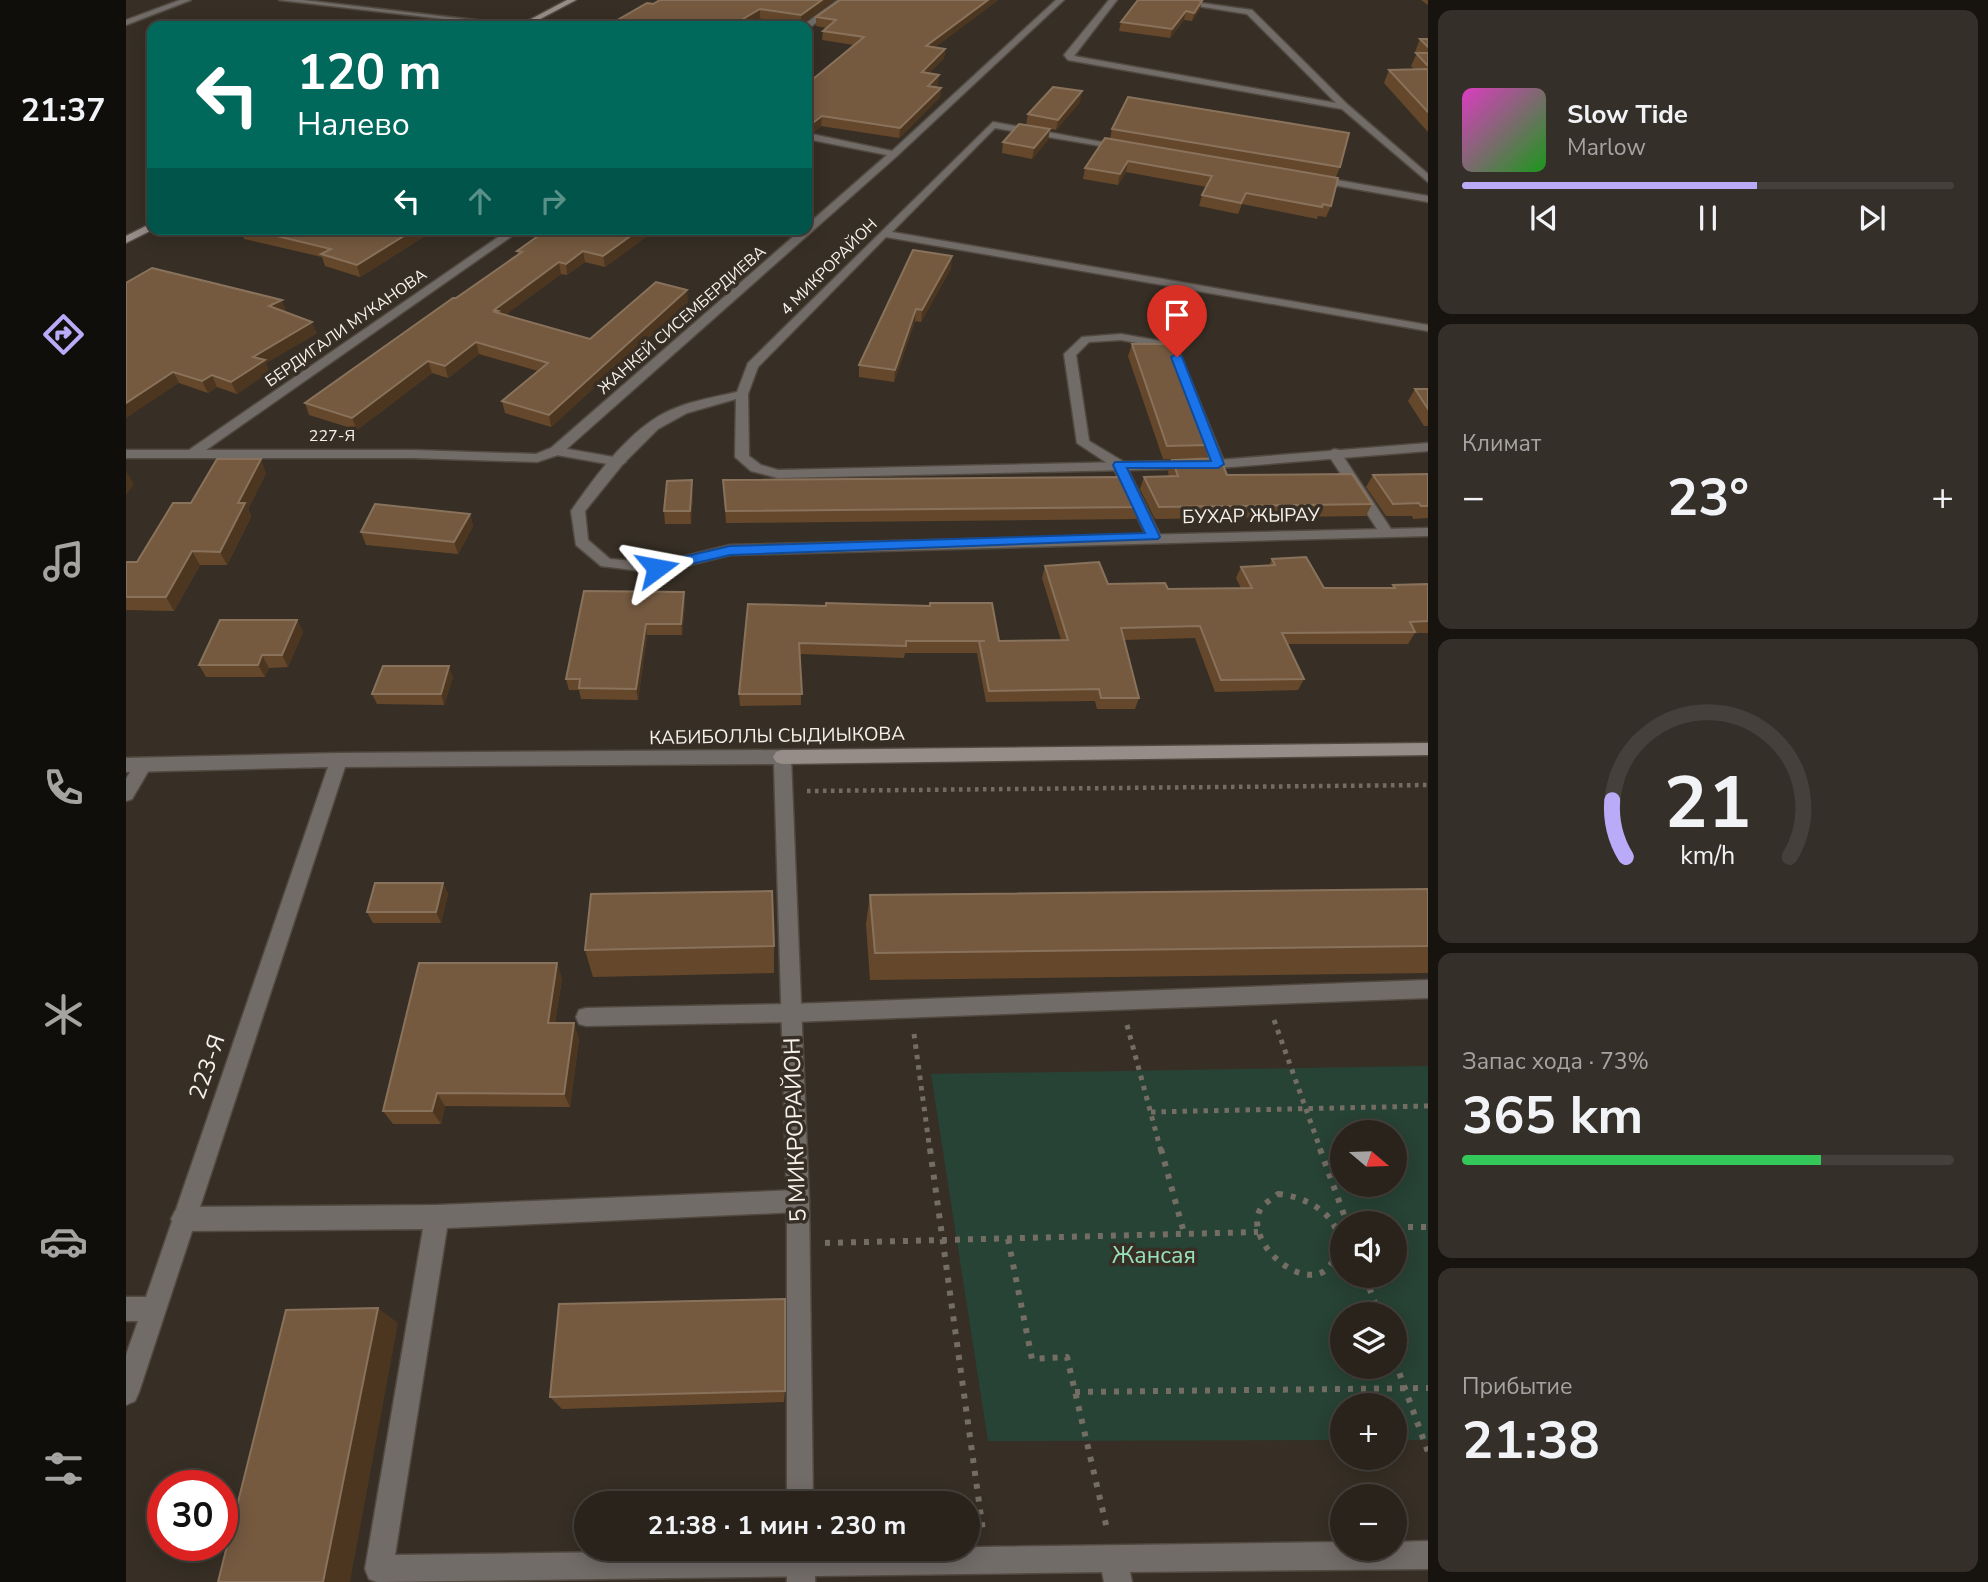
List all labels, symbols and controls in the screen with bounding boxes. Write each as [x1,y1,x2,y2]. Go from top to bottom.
text: 120 m [297,39,441,106]
icon: left [182,49,273,140]
text: 21:37 [21,89,105,132]
text: Slow Tide [1567,97,1688,132]
text: Налево [297,103,410,146]
text: Marlow [1567,132,1646,163]
icon: left [388,182,426,220]
icon: ahead [461,182,499,220]
icon: right [534,182,572,220]
icon: previous [1525,199,1563,237]
icon: pause [1689,199,1727,237]
icon: next [1853,199,1891,237]
street label: 4 МИКРОРАЙОН [776,214,882,320]
street label: ЖАНКЕЙ СИСЕМБЕРДИЕВА [593,241,771,399]
street label: БЕРДИГАЛИ МУКАНОВА [261,264,431,392]
pin [1147,285,1207,357]
icon: arrive [1158,296,1196,334]
icon: directions [39,310,88,359]
street label: 227-Я [309,425,355,447]
text: Климат [1462,428,1541,459]
text: 23° [1667,462,1749,533]
text: − [1462,472,1485,523]
text: + [1931,472,1954,523]
street label: БУХАР ЖЫРАУ [1182,502,1321,530]
position arrow [620,531,694,605]
icon: music [39,537,88,586]
street label: КАБИБОЛЛЫ СЫДИЫКОВА [649,721,905,751]
text: 21 [1664,753,1752,853]
icon: phone [39,763,88,812]
text: km/h [1680,839,1736,873]
icon: climate [39,990,88,1039]
street label: 223-Я [182,1030,232,1104]
street label: 5 МИКРОРАЙОН [776,1037,814,1223]
text: Запас хода · 73% [1462,1046,1649,1077]
text: 365 km [1462,1080,1643,1151]
north arrow [1330,1120,1407,1197]
map controls [1330,1120,1407,1561]
button: sound [1330,1211,1407,1288]
icon: car [39,1217,88,1266]
park label: Жансая [1112,1240,1196,1271]
button: layers [1330,1302,1407,1379]
text: Прибытие [1462,1371,1572,1402]
button: + [1330,1393,1407,1470]
text: 21:38 [1462,1405,1600,1476]
icon: filters [39,1444,88,1493]
speed limit sign: 30 [147,1470,238,1561]
button: − [1330,1484,1407,1561]
text: 21:38 · 1 мин · 230 m [648,1508,906,1543]

